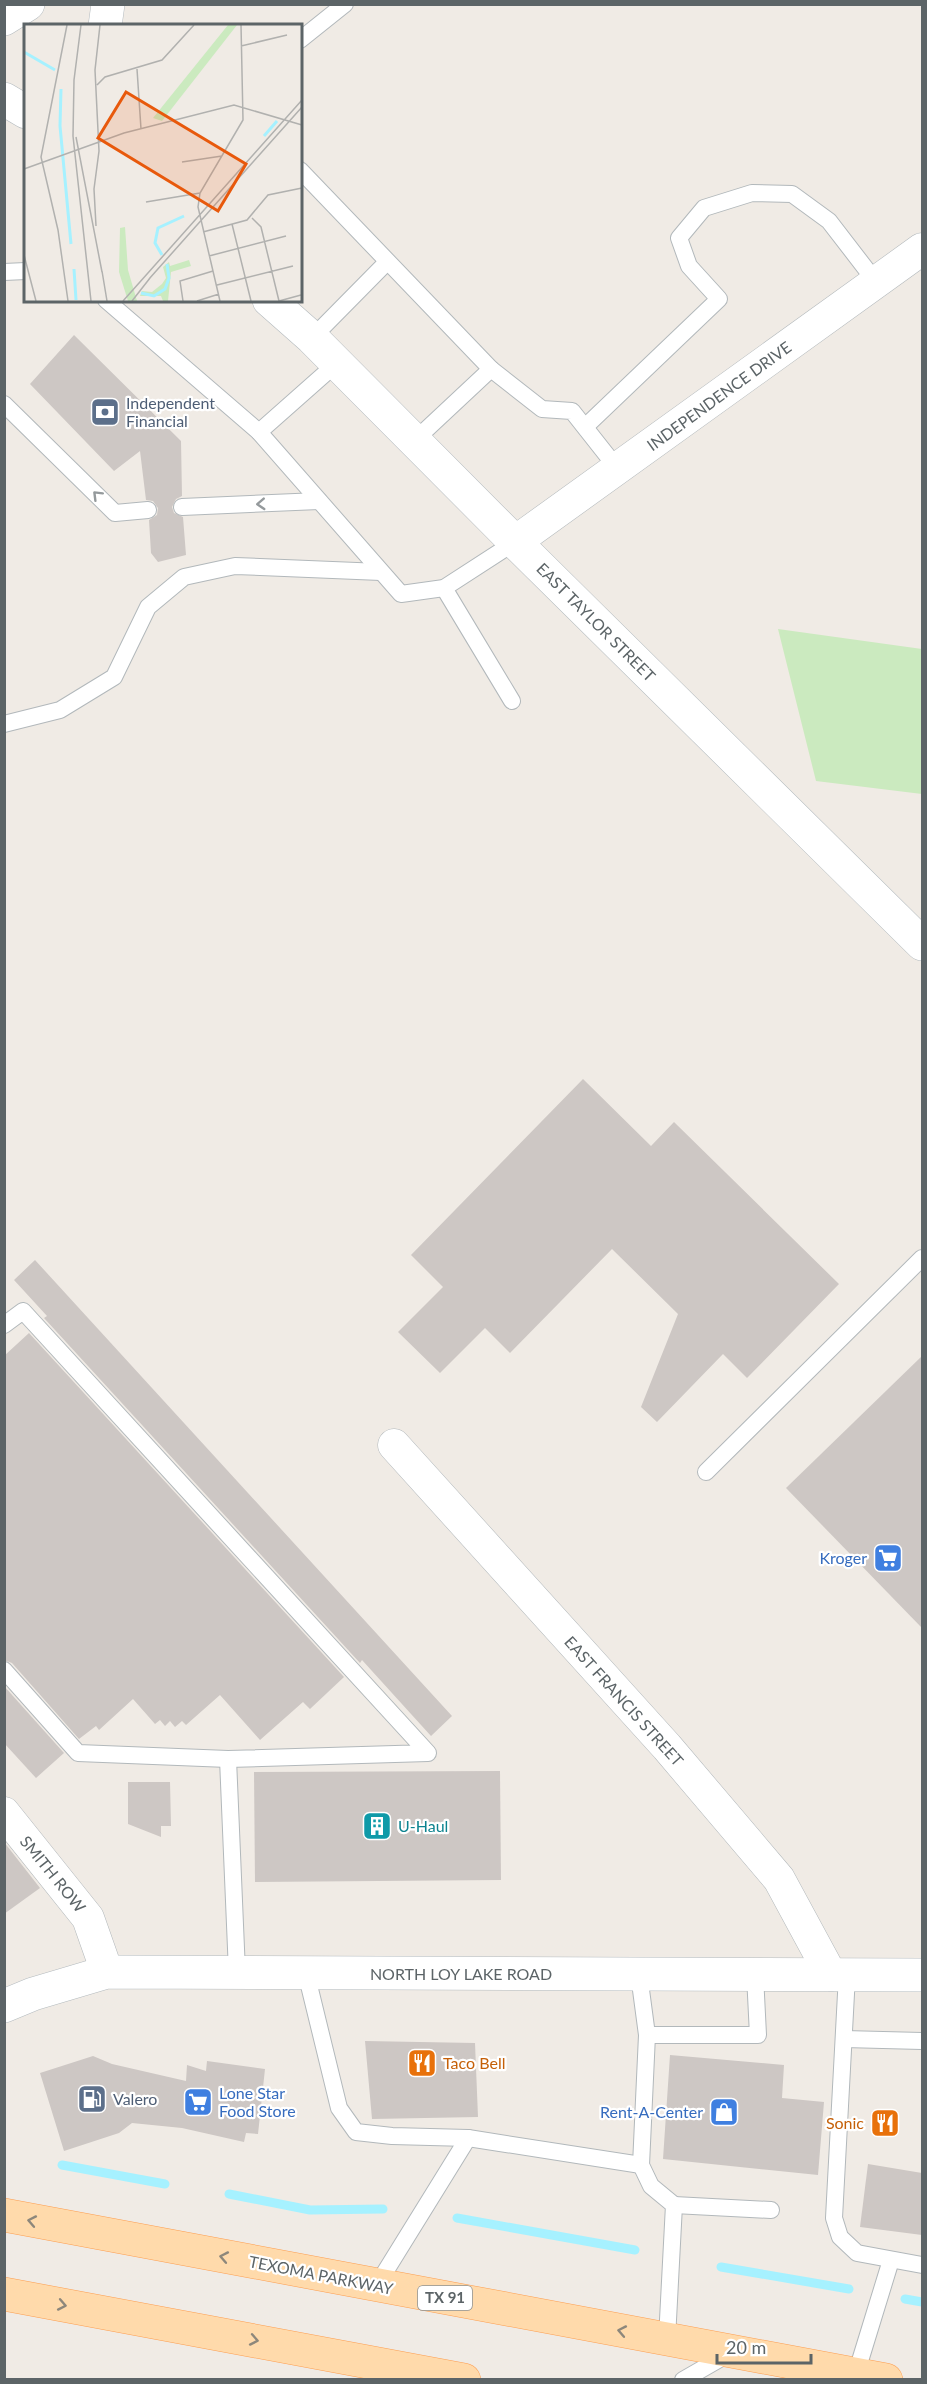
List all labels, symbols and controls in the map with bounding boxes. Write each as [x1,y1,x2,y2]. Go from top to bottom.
inset map [24,24,302,302]
street label: INDEPENDENCE DRIVE [643,337,794,454]
place label: Independent Financial [126,393,215,430]
bank icon: Independent Financial [89,396,121,428]
one-way arrow [93,492,104,503]
one-way arrow [256,497,265,510]
street label: EAST TAYLOR STREET [533,558,660,685]
supermarket icon: Kroger [872,1542,904,1574]
place label: Kroger [819,1548,867,1567]
street label: EAST FRANCIS STREET [561,1632,688,1770]
building icon: U-Haul [361,1810,393,1842]
place label: U-Haul [398,1816,448,1835]
street label: SMITH ROW [17,1832,90,1916]
street label: NORTH LOY LAKE ROAD [370,1964,552,1983]
restaurant icon: Taco Bell [406,2047,438,2079]
place label: Taco Bell [443,2053,505,2072]
fuel station icon: Valero [76,2083,108,2115]
place label: Lone Star Food Store [219,2083,296,2120]
supermarket icon: Lone Star Food Store [182,2086,214,2118]
place label: Valero [113,2089,157,2108]
shop icon: Rent-A-Center [708,2096,740,2128]
place label: Rent-A-Center [600,2102,703,2121]
restaurant icon: Sonic [869,2107,901,2139]
place label: Sonic [826,2113,864,2132]
one-way arrow [27,2215,37,2227]
one-way arrow [219,2251,228,2263]
street label: TEXOMA PARKWAY [247,2251,395,2298]
road number: TX 91 [418,2286,472,2310]
one-way arrow [57,2298,67,2311]
one-way arrow [617,2325,627,2338]
scale bar [717,2327,812,2365]
one-way arrow [249,2334,258,2346]
text: 20 m [726,2336,766,2358]

